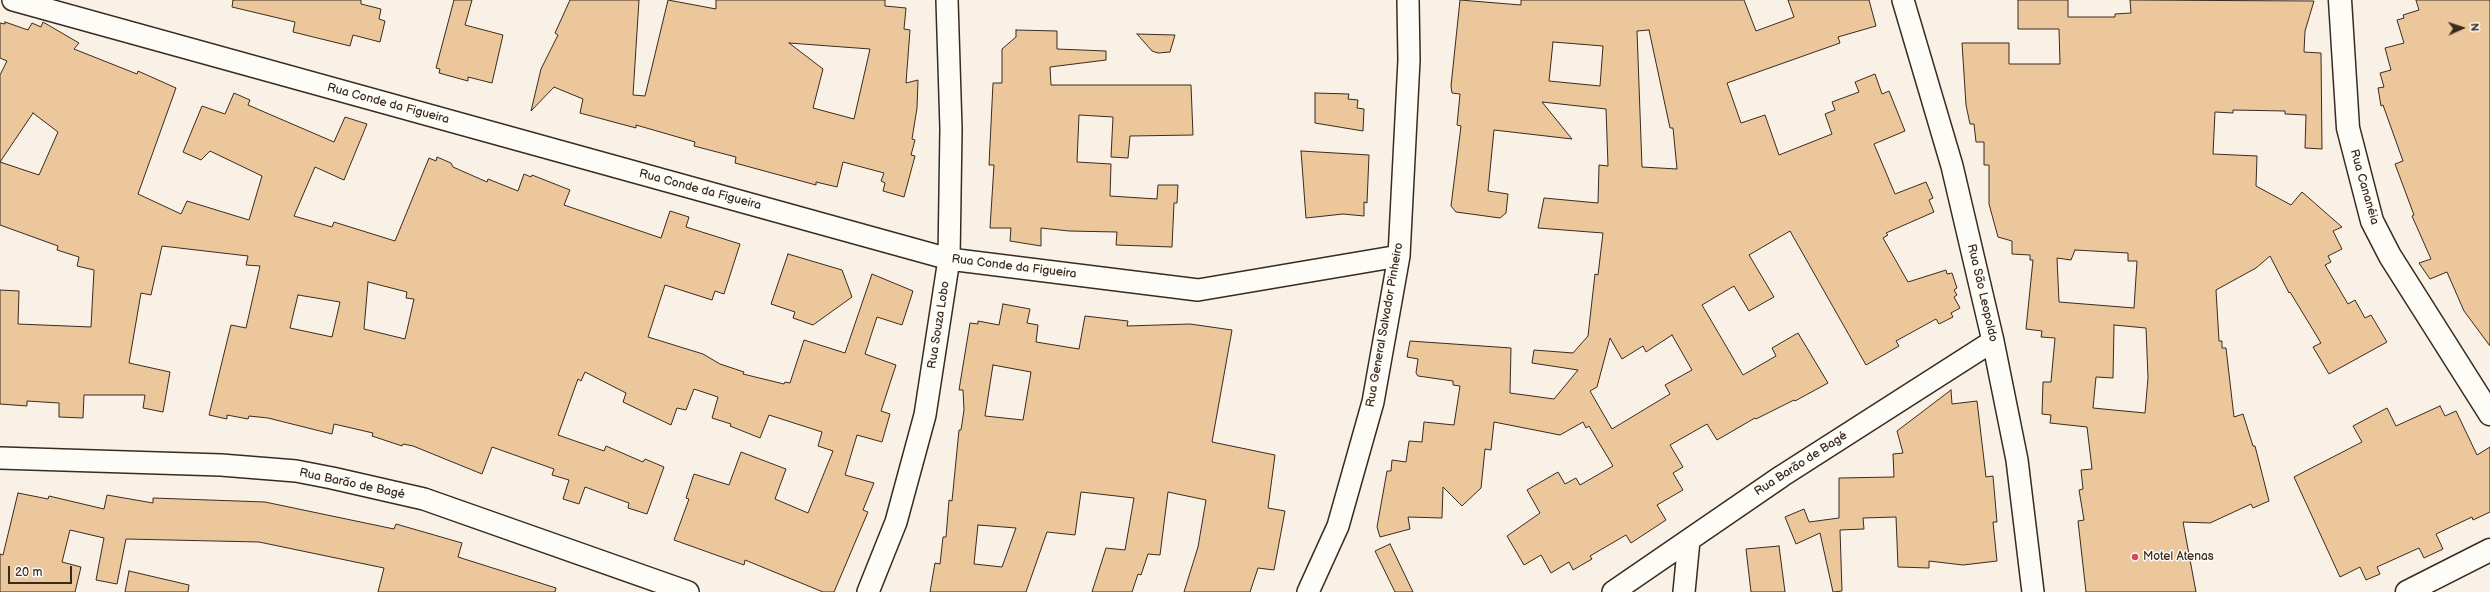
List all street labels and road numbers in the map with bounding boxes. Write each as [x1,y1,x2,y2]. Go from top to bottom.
street label: Rua Conde da Figueira [325,81,451,127]
street label: Rua Cananéia [2346,148,2382,226]
street label: Rua Conde da Figueira [637,167,763,213]
street label: Rua General Salvador Pinheiro [1363,241,1407,409]
street label: Rua São Leopoldo [1964,243,2000,343]
street label: Rua Conde da Figueira [951,252,1077,282]
street label: Rua Souza Lobo [925,280,953,370]
street label: Rua Barão de Bagé [1752,429,1850,499]
street label: Rua Barão de Bagé [298,466,406,502]

